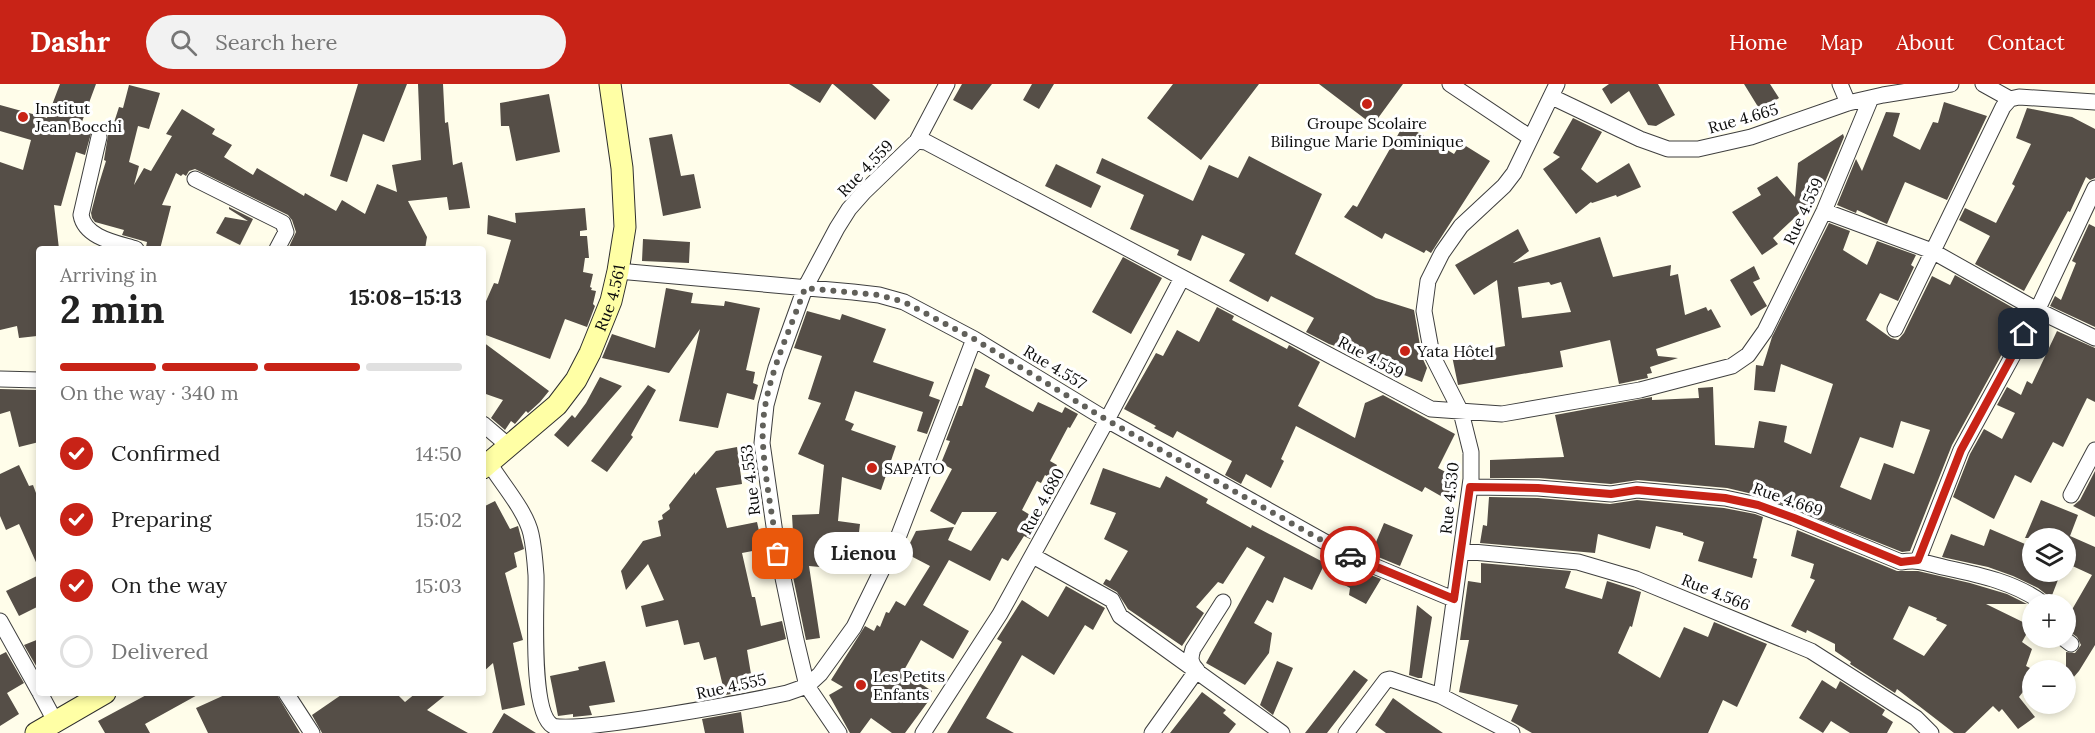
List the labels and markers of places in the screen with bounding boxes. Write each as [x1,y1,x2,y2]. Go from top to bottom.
marker: Groupe Scolaire Bilingue Marie Dominique [1360,97,1374,111]
place label: Institut Jean Bocchi [34,98,122,136]
marker: Institut Jean Bocchi [16,110,30,124]
place label: Groupe Scolaire Bilingue Marie Dominique [1270,113,1464,151]
pin [1998,308,2049,359]
place label: Yata Hôtel [1416,341,1494,361]
marker: Yata Hôtel [1398,344,1412,358]
place label: SAPATO [884,458,945,478]
marker: SAPATO [865,461,879,475]
pin [752,528,803,579]
callout: Lienou [814,533,913,575]
place label: Les Petits Enfants [873,666,945,704]
marker: Les Petits Enfants [854,678,868,692]

